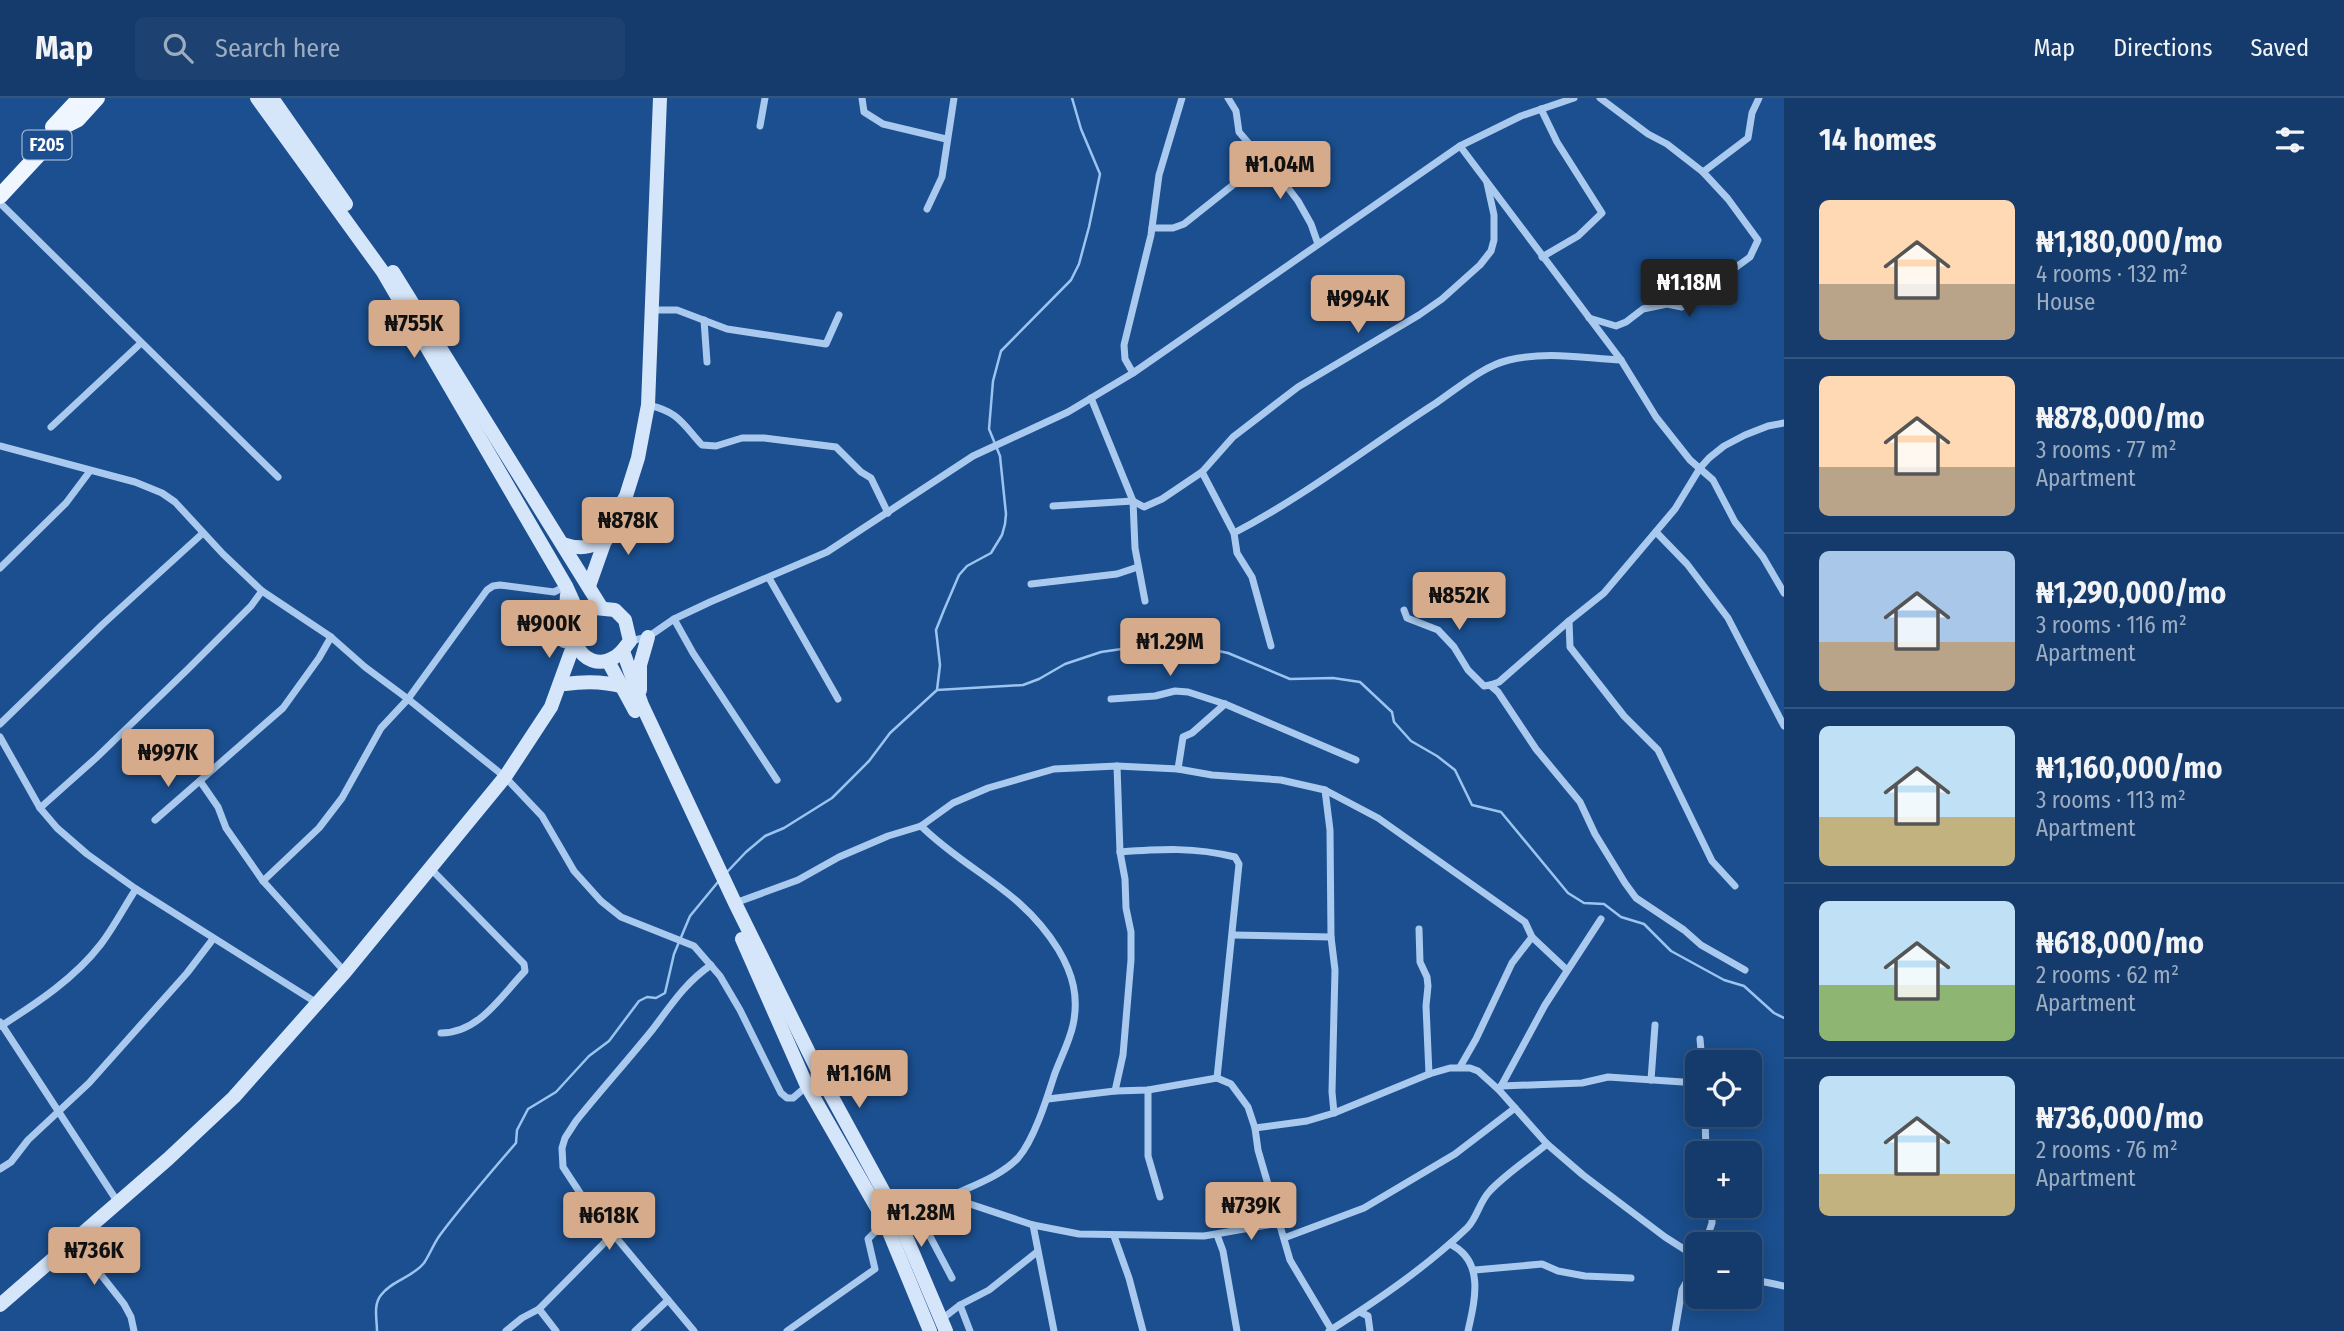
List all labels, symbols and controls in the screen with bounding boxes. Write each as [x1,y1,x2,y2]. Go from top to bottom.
search box [135,17,625,80]
text: Map [35,28,93,68]
icon: search [159,29,197,67]
text: Search here [215,33,340,64]
text: Map [2034,34,2075,62]
text: Directions [2113,34,2212,62]
text: Saved [2250,34,2309,62]
icon: filters [2271,121,2309,159]
text: 14 homes [1819,122,1936,158]
road number: F205 [22,130,72,160]
pin: ₦1.04M [1223,141,1337,201]
text: ₦1.04M [1245,150,1315,178]
text: ₦1,180,000/mo [2036,224,2223,260]
icon: home [1875,228,1959,312]
pin: ₦1.18M [1632,260,1746,319]
text: 4 rooms · 132 m² [2036,260,2188,288]
text: ₦1.18M [1657,268,1721,296]
pin: ₦994K [1309,275,1407,335]
text: ₦994K [1327,284,1389,312]
text: House [2036,288,2095,316]
pin: ₦755K [365,300,463,360]
text: ₦755K [385,309,443,337]
text: ₦878,000/mo [2036,400,2205,436]
icon: home [1875,404,1959,488]
text: 3 rooms · 77 m² [2036,436,2177,464]
text: Apartment [2036,464,2136,492]
pin: ₦878K [579,498,677,557]
text: ₦878K [598,506,658,534]
pin: ₦852K [1410,573,1508,632]
text: ₦1,290,000/mo [2036,575,2226,611]
icon: home [1875,579,1959,663]
text: ₦852K [1429,581,1489,609]
pin: ₦900K [500,601,598,660]
text: ₦900K [517,609,581,637]
text: 3 rooms · 116 m² [2036,611,2187,639]
pin: ₦1.29M [1113,618,1227,678]
text: ₦1.29M [1136,627,1204,655]
text: Apartment [2036,639,2136,667]
pin: ₦997K [119,730,217,789]
text: ₦997K [138,738,198,766]
text: ₦1,160,000/mo [2036,750,2222,786]
icon: home [1875,754,1959,838]
text: 3 rooms · 113 m² [2036,786,2186,814]
text: Apartment [2036,814,2136,842]
text: ₦618,000/mo [2036,925,2204,961]
icon: home [1875,929,1959,1013]
text: 2 rooms · 62 m² [2036,961,2179,989]
text: Apartment [2036,989,2136,1017]
map controls [1685,1050,1762,1309]
button: locate [1685,1050,1762,1127]
pin: ₦1.16M [802,1051,916,1110]
text: ₦1.16M [827,1059,891,1087]
text: ₦736,000/mo [2036,1100,2204,1136]
icon: home [1875,1104,1959,1188]
text: 2 rooms · 76 m² [2036,1136,2178,1164]
button: + [1685,1141,1762,1218]
text: Apartment [2036,1164,2136,1192]
pin: ₦739K [1202,1182,1300,1242]
pin: ₦1.28M [864,1190,978,1249]
text: ₦739K [1221,1191,1281,1219]
pin: ₦618K [560,1192,658,1252]
text: ₦1.28M [887,1198,955,1226]
text: ₦618K [579,1201,639,1229]
pin: ₦736K [45,1228,143,1287]
button: − [1685,1232,1762,1309]
text: ₦736K [64,1236,124,1264]

